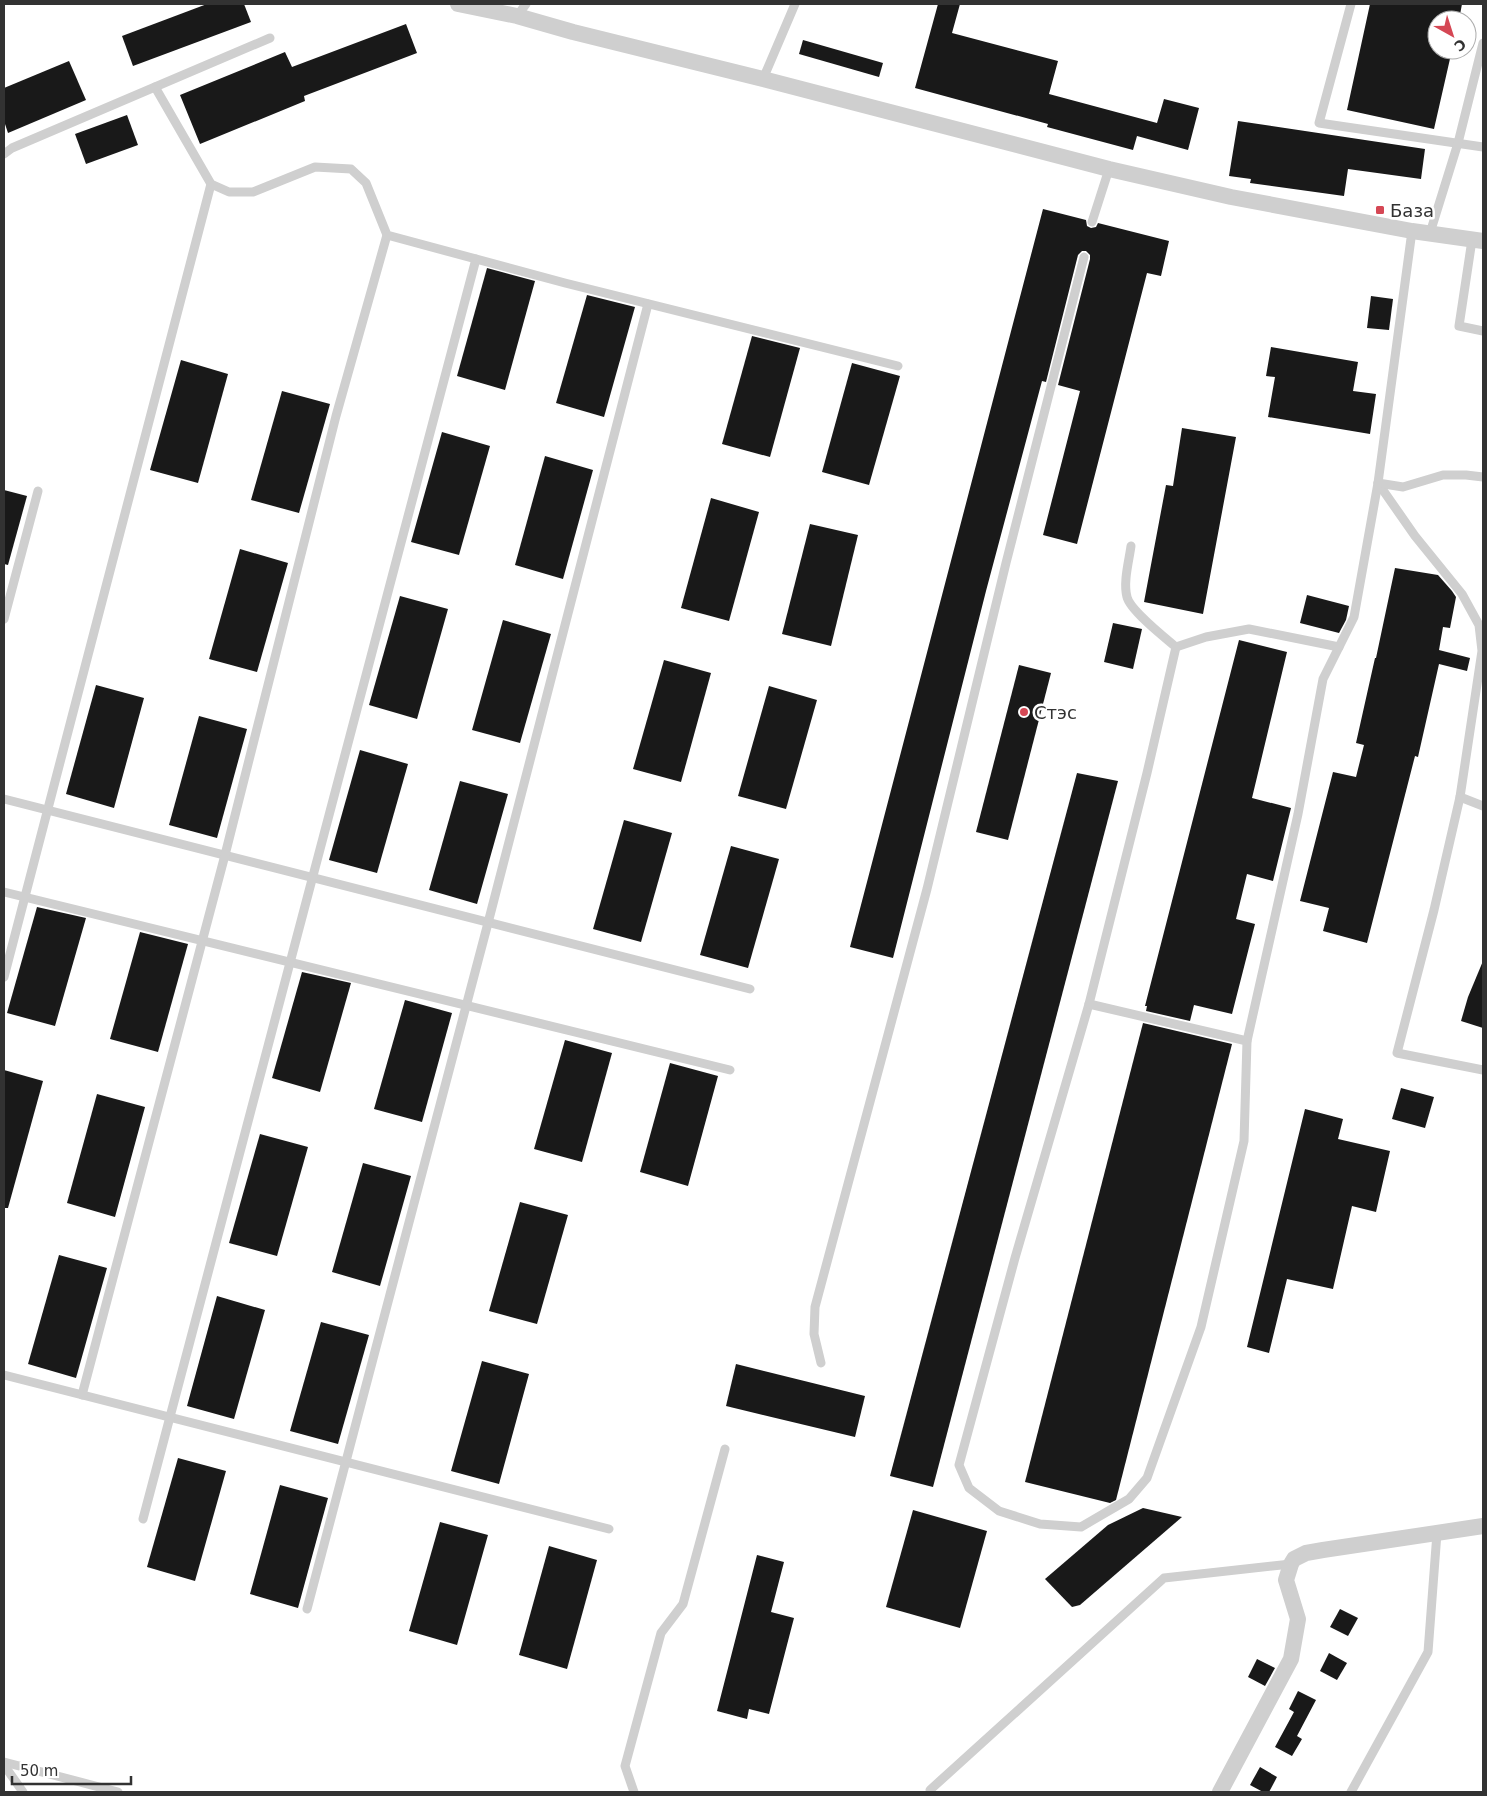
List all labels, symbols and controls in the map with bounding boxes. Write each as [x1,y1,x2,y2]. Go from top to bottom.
north arrow [1427,10,1477,60]
text: С [1451,36,1469,55]
place label: База [1390,200,1434,221]
marker: База [1374,204,1386,216]
place label: Стэс [1034,702,1077,723]
marker: Стэс [1018,706,1030,718]
scale bar [12,1754,131,1786]
text: 50 m [20,1762,58,1780]

